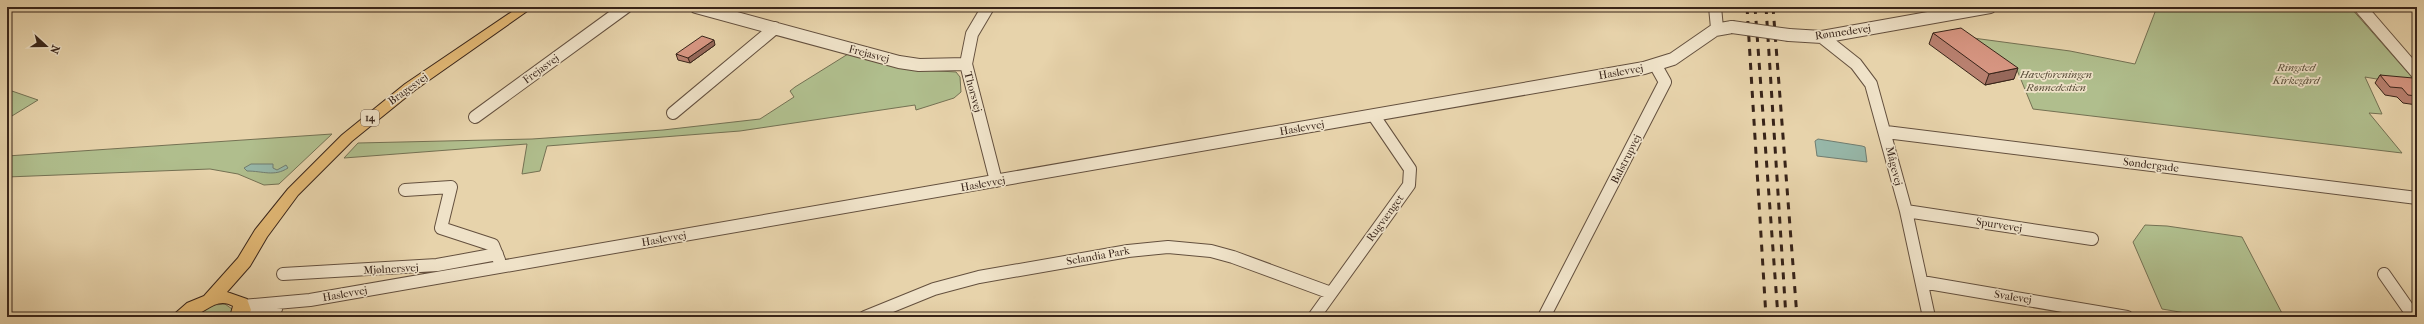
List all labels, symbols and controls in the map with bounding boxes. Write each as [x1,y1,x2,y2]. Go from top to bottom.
street label: Rønnedevej [1814,22,1872,42]
north arrow [26,26,66,66]
street label: Frejasvej [847,42,891,66]
text: N [47,43,62,56]
street label: Frejasvej [520,51,562,86]
park label: Ringsted Kirkegård [2272,61,2321,87]
street label: Haslevvej [1598,62,1645,82]
park label: Haveforeningen Rønnedestien [2019,68,2092,94]
street label: Bragesvej [386,70,431,108]
street label: Thorsvej [961,70,985,114]
road number: 14 [361,110,379,126]
street label: Haslevvej [1279,118,1326,138]
street label: Balstrupvej [1608,132,1644,186]
street label: Mågevej [1883,145,1905,187]
street label: Søndergade [2122,155,2180,175]
street label: Haslevvej [960,174,1007,194]
street label: Rugvænget [1364,192,1406,244]
street label: Spurvevej [1975,215,2023,235]
street label: Haslevvej [641,229,688,249]
street label: Selandia Park [1065,244,1131,268]
street label: Mjølnersvej [363,261,419,277]
street label: Haslevvej [322,284,369,304]
street label: Svalevej [1993,288,2033,306]

